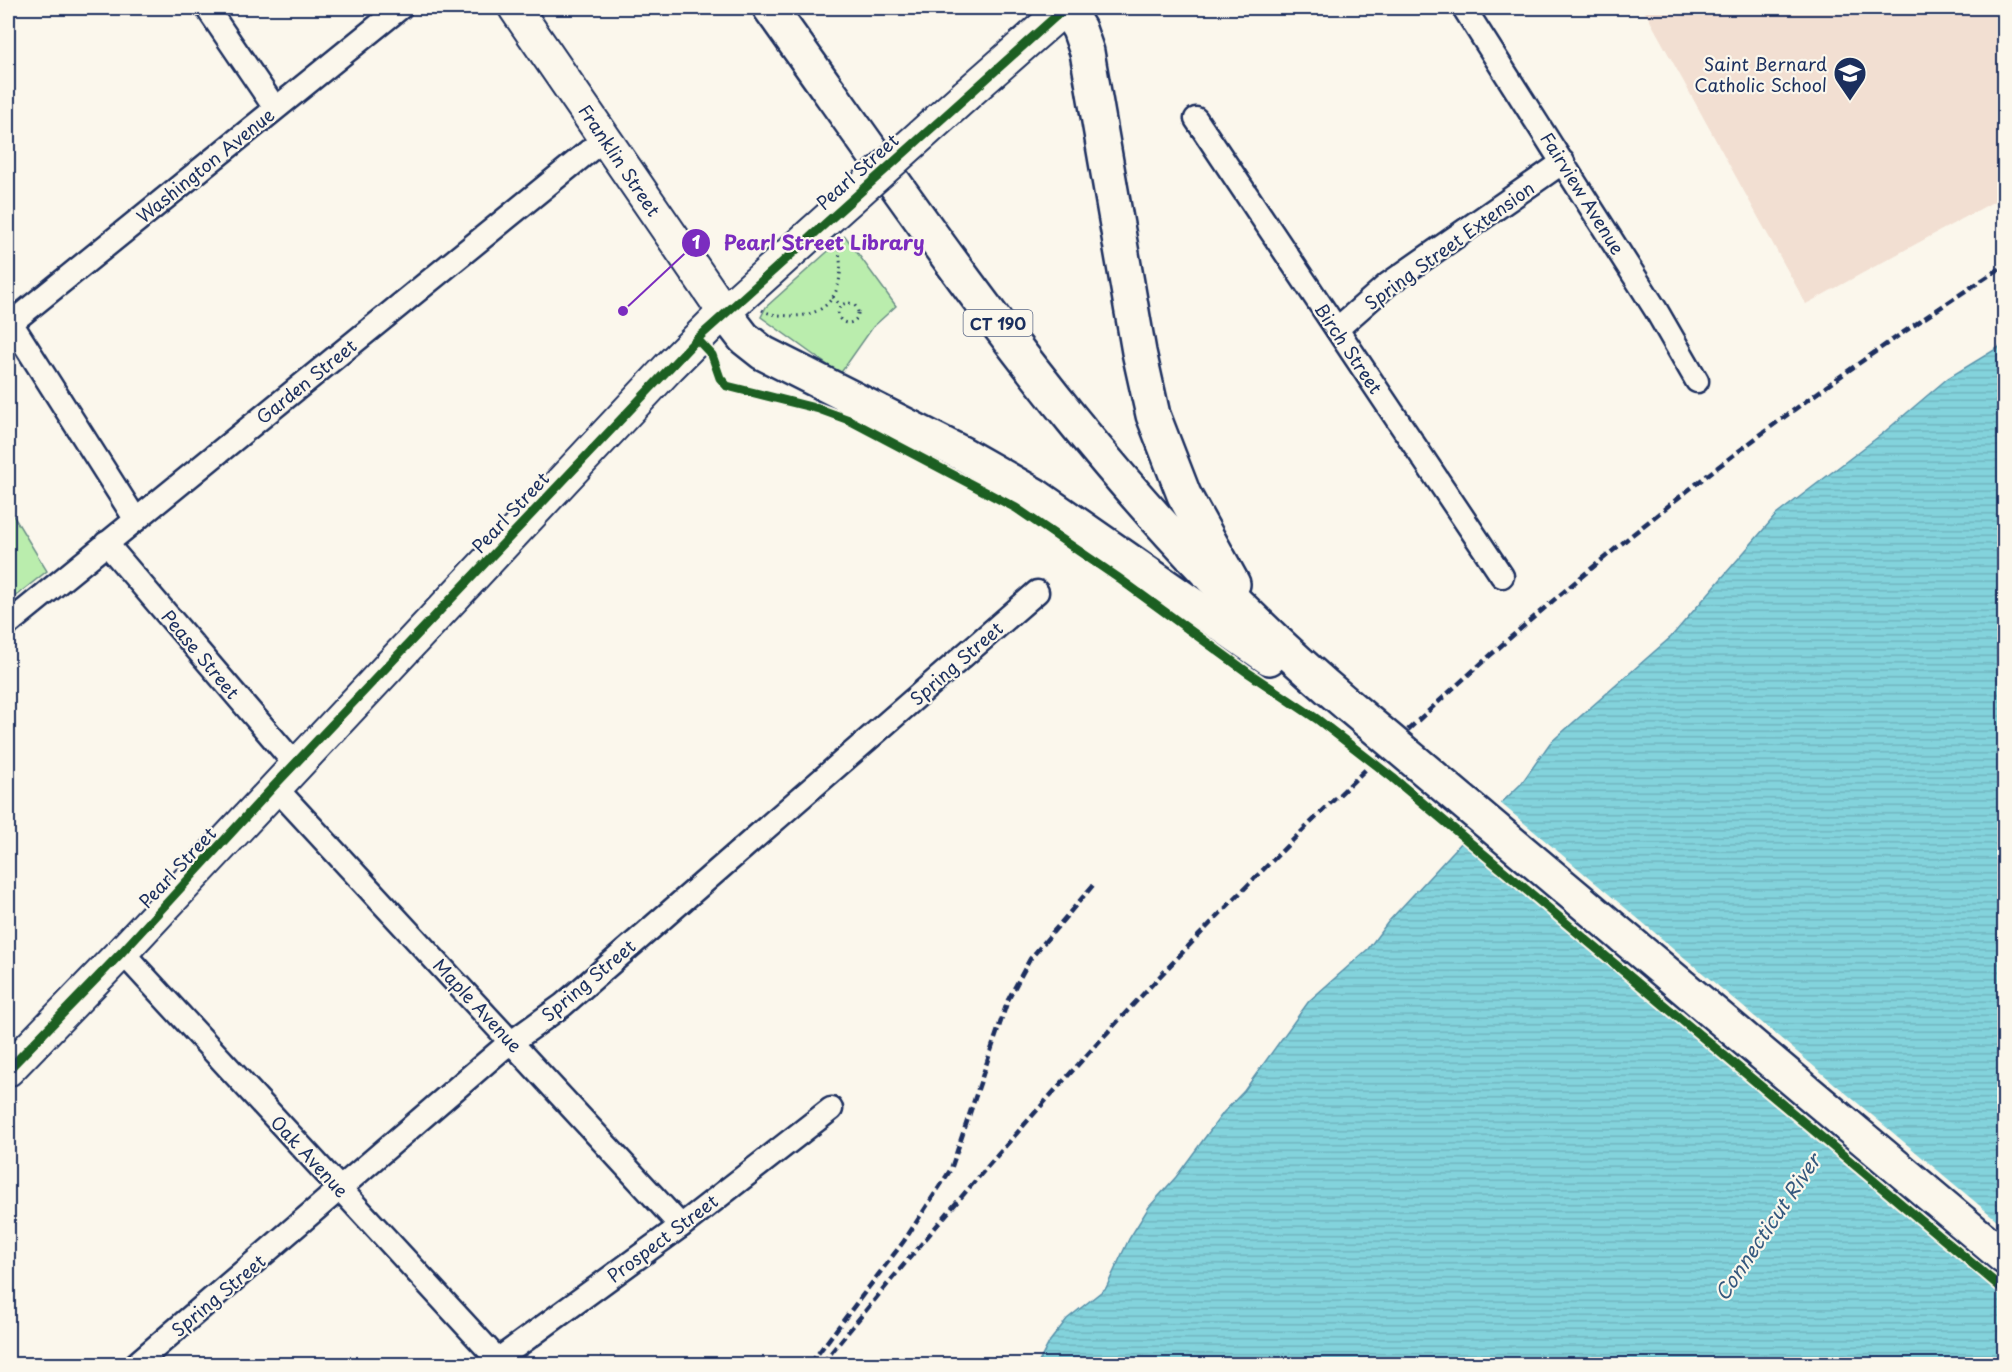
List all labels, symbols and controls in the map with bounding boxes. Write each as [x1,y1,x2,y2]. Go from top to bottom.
place label: Saint Bernard Catholic School [1694,50,1827,98]
school or university icon: Saint Bernard Catholic School [1832,55,1868,102]
street label: Franklin Street [572,99,668,221]
street label: Washington Avenue [130,101,280,229]
street label: Pearl Street [810,127,904,215]
street label: Fairview Avenue [1535,127,1632,260]
street label: Spring Street Extension [1358,174,1540,316]
callout: Pearl Street Library [681,224,938,262]
text: Pearl Street Library [723,227,925,257]
text: 1 [692,228,701,255]
street label: Birch Street [1308,297,1390,399]
road number: CT 190 [964,310,1032,336]
street label: Garden Street [250,332,362,430]
street label: Pearl Street [465,465,555,559]
street label: Pease Street [156,604,246,704]
street label: Spring Street [903,615,1009,711]
street label: Pearl Street [132,820,222,914]
street label: Spring Street [535,932,641,1028]
street label: Maple Avenue [427,952,529,1058]
street label: Oak Avenue [265,1109,355,1203]
water label: Connecticut River [1707,1145,1829,1306]
street label: Prospect Street [601,1187,723,1289]
street label: Spring Street [165,1247,271,1343]

